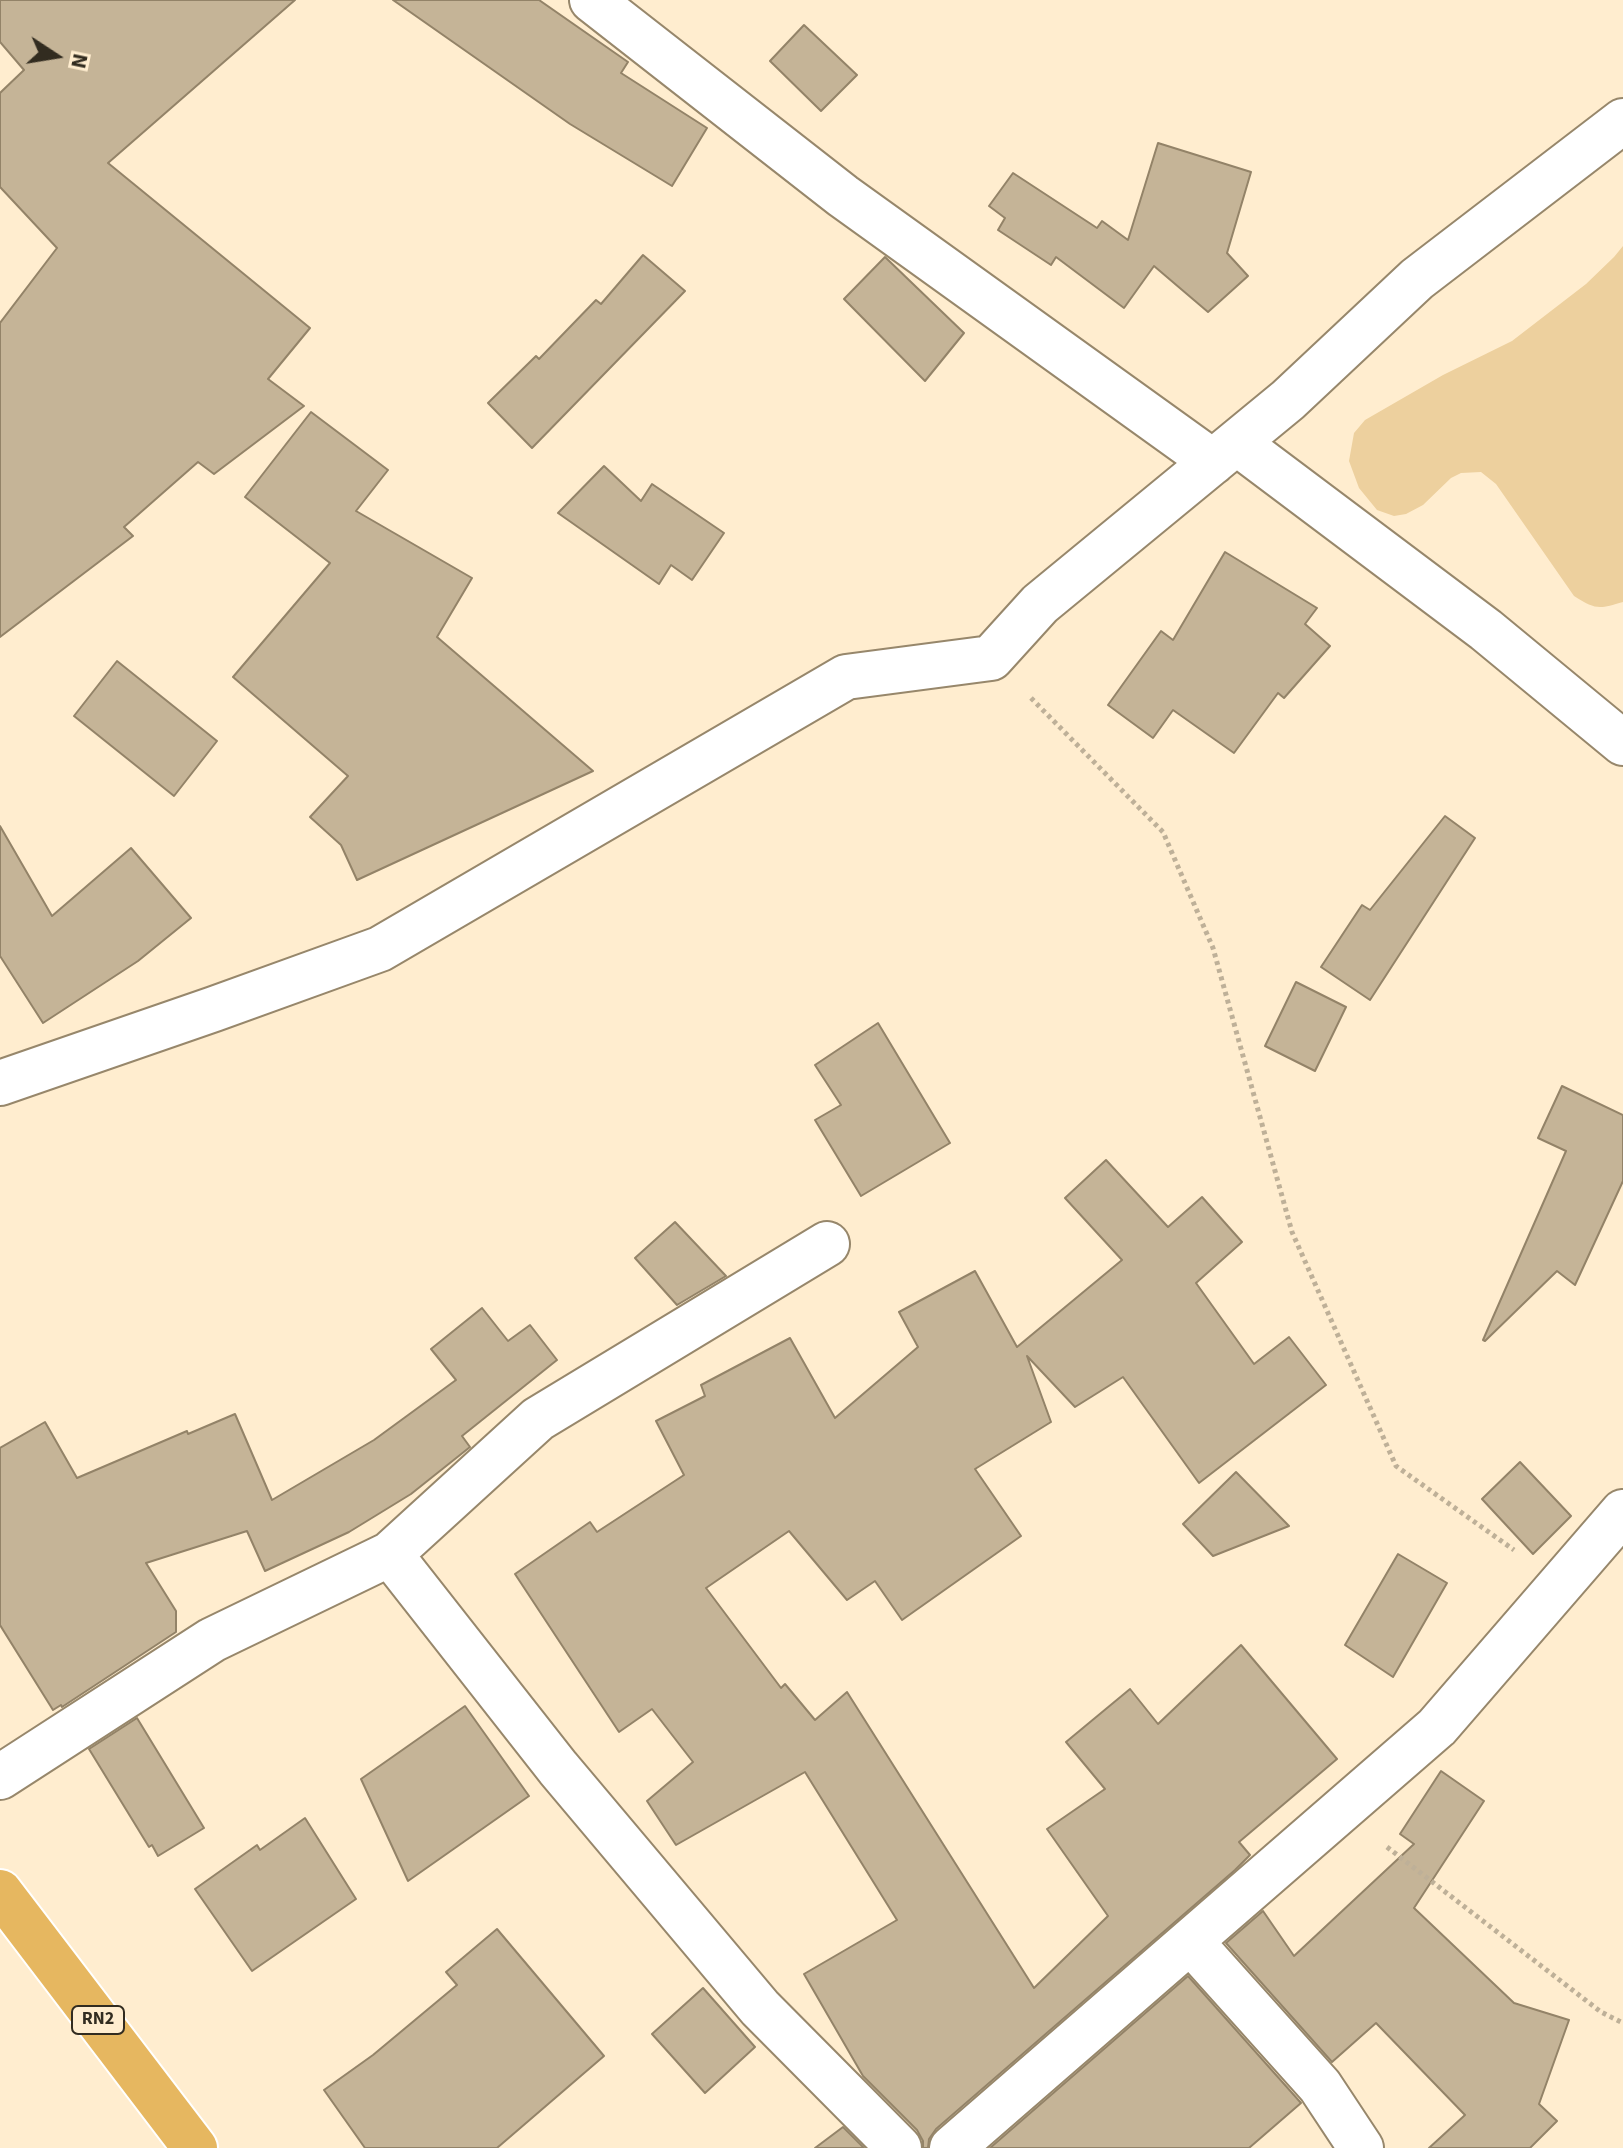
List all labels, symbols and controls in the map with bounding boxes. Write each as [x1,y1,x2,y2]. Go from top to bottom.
north arrow [16,16,96,96]
text: N [62,50,97,71]
road number: RN2 [72,2006,124,2034]

